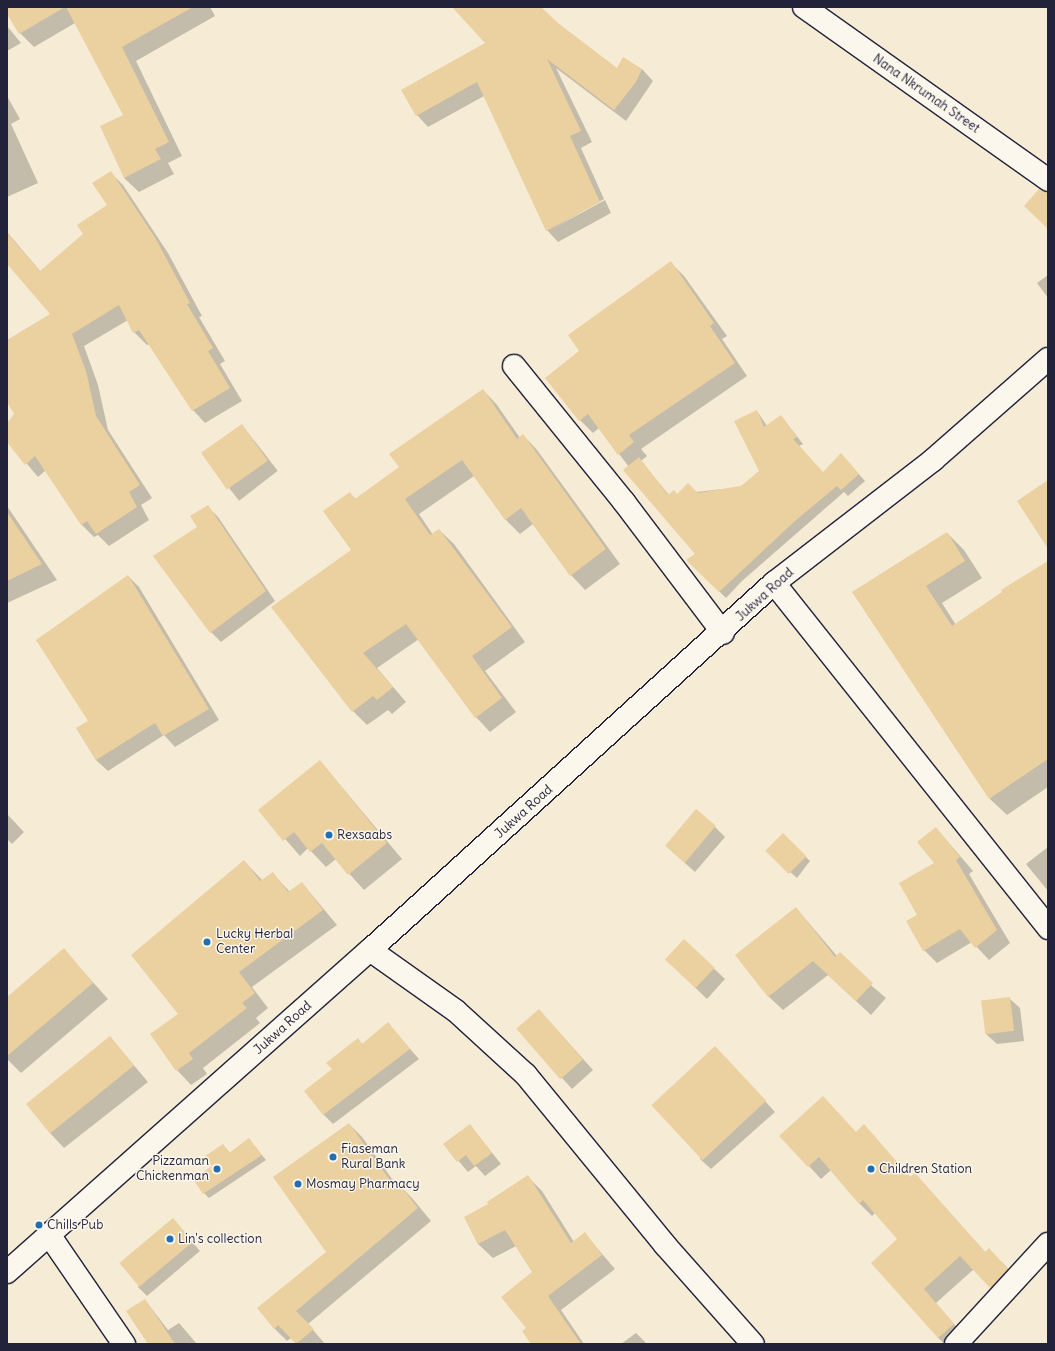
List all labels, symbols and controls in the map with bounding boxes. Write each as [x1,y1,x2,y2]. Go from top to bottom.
street label: Nana Nkrumah Street [870,51,982,137]
street label: Jukwa Road [733,565,797,625]
street label: Jukwa Road [492,782,556,842]
place label: Rexsaabs [337,827,392,843]
marker: Rexsaabs [324,830,334,840]
place label: Lucky Herbal Center [216,927,293,958]
marker: Lucky Herbal Center [201,936,213,948]
street label: Jukwa Road [251,998,315,1058]
place label: Fiaseman Rural Bank [341,1142,405,1173]
marker: Fiaseman Rural Bank [328,1152,338,1162]
place label: Pizzaman Chickenman [136,1154,209,1185]
place label: Children Station [879,1161,972,1177]
marker: Pizzaman Chickenman [212,1164,222,1174]
marker: Children Station [866,1164,876,1174]
place label: Mosmay Pharmacy [306,1176,420,1192]
marker: Mosmay Pharmacy [293,1179,303,1189]
place label: Chills Pub [47,1217,103,1233]
marker: Chills Pub [34,1220,44,1230]
place label: Lin's collection [178,1231,262,1247]
marker: Lin's collection [165,1234,175,1244]

